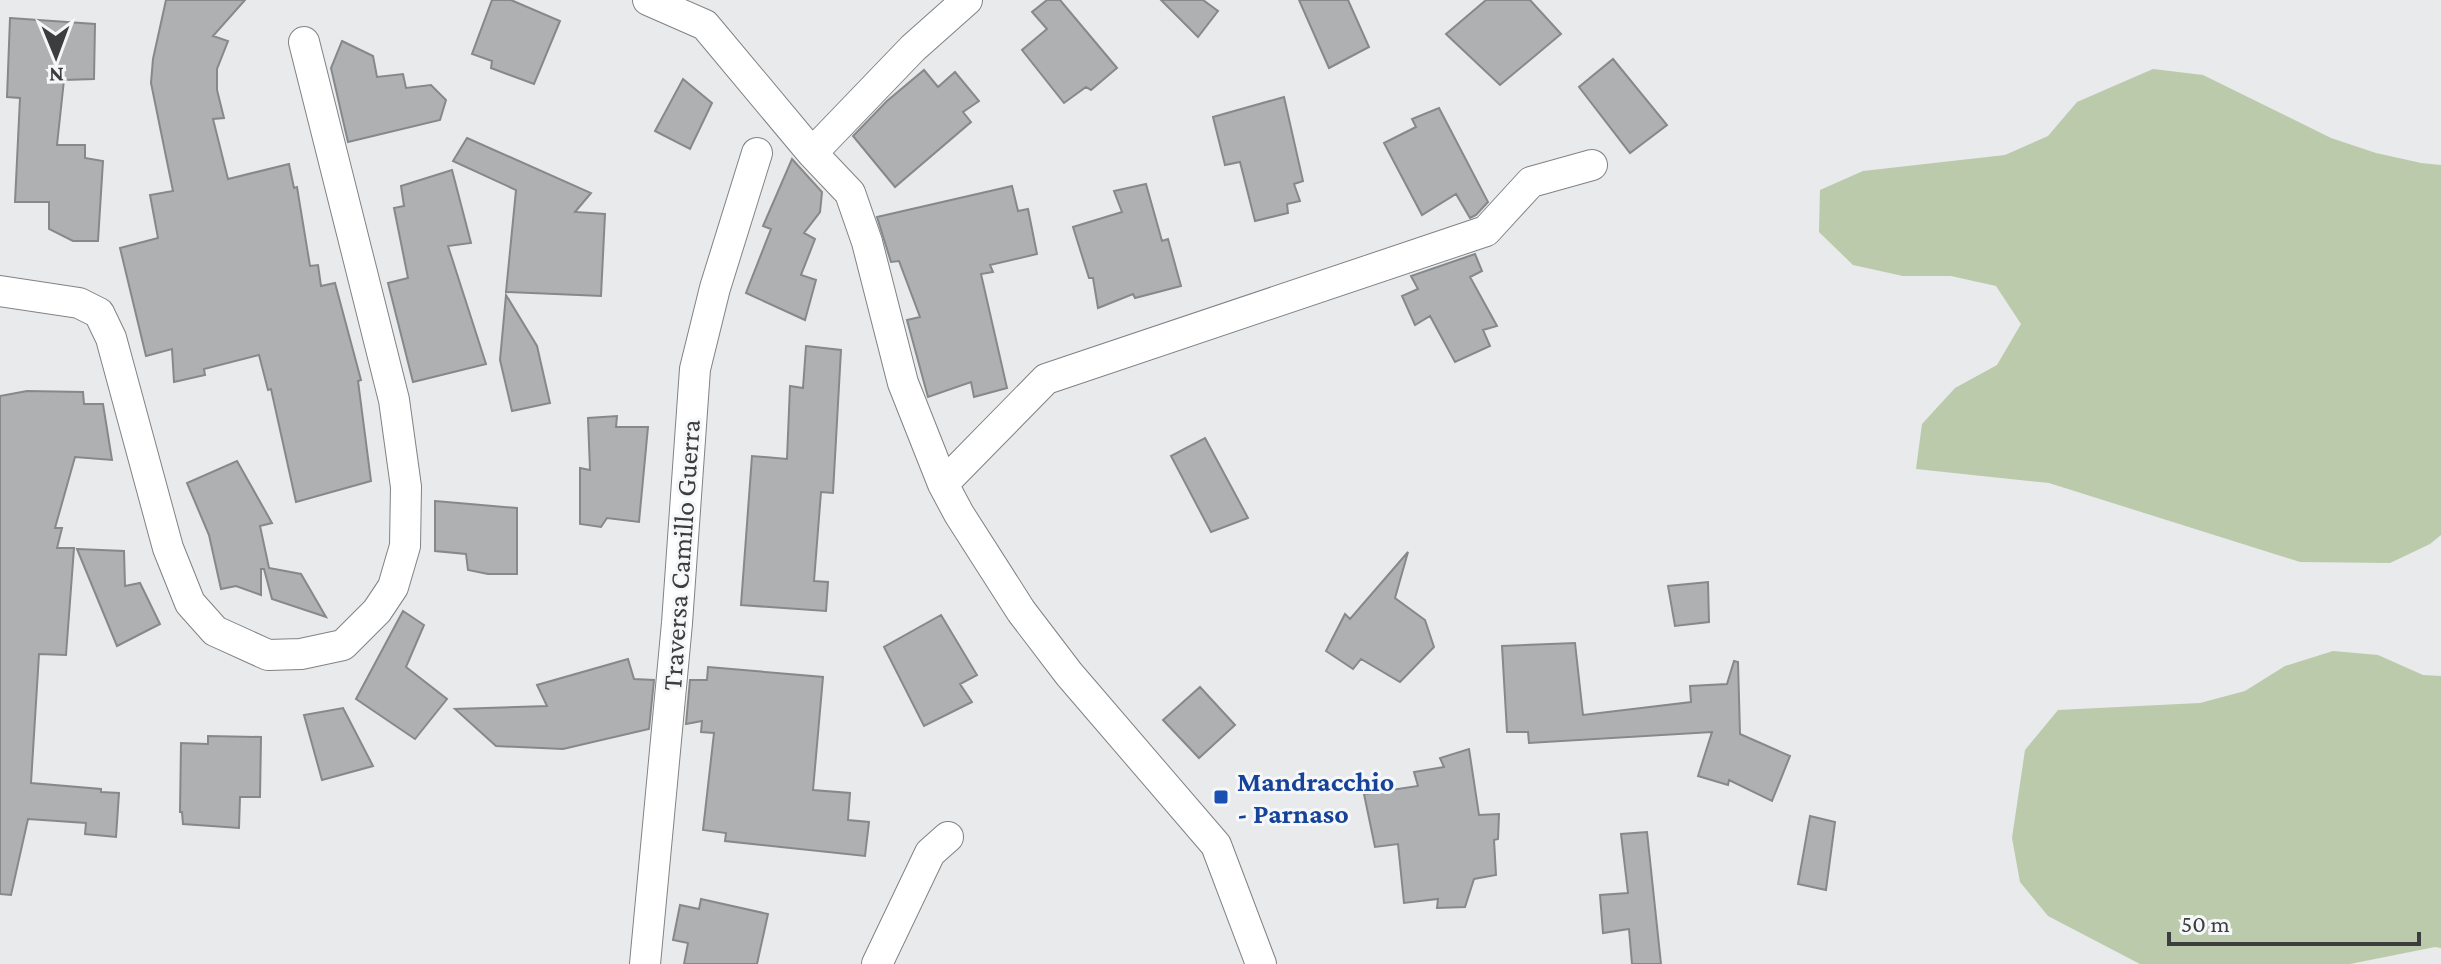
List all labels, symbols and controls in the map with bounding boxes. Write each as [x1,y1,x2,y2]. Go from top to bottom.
north arrow [16,16,96,96]
text: N [49,63,64,88]
street label: Traversa Camillo Guerra [656,418,706,692]
place label: Mandracchio - Parnaso [1237,766,1394,829]
marker: Mandracchio - Parnaso [1212,788,1230,806]
scale bar [2169,896,2419,946]
text: 50 m [2181,910,2230,937]

